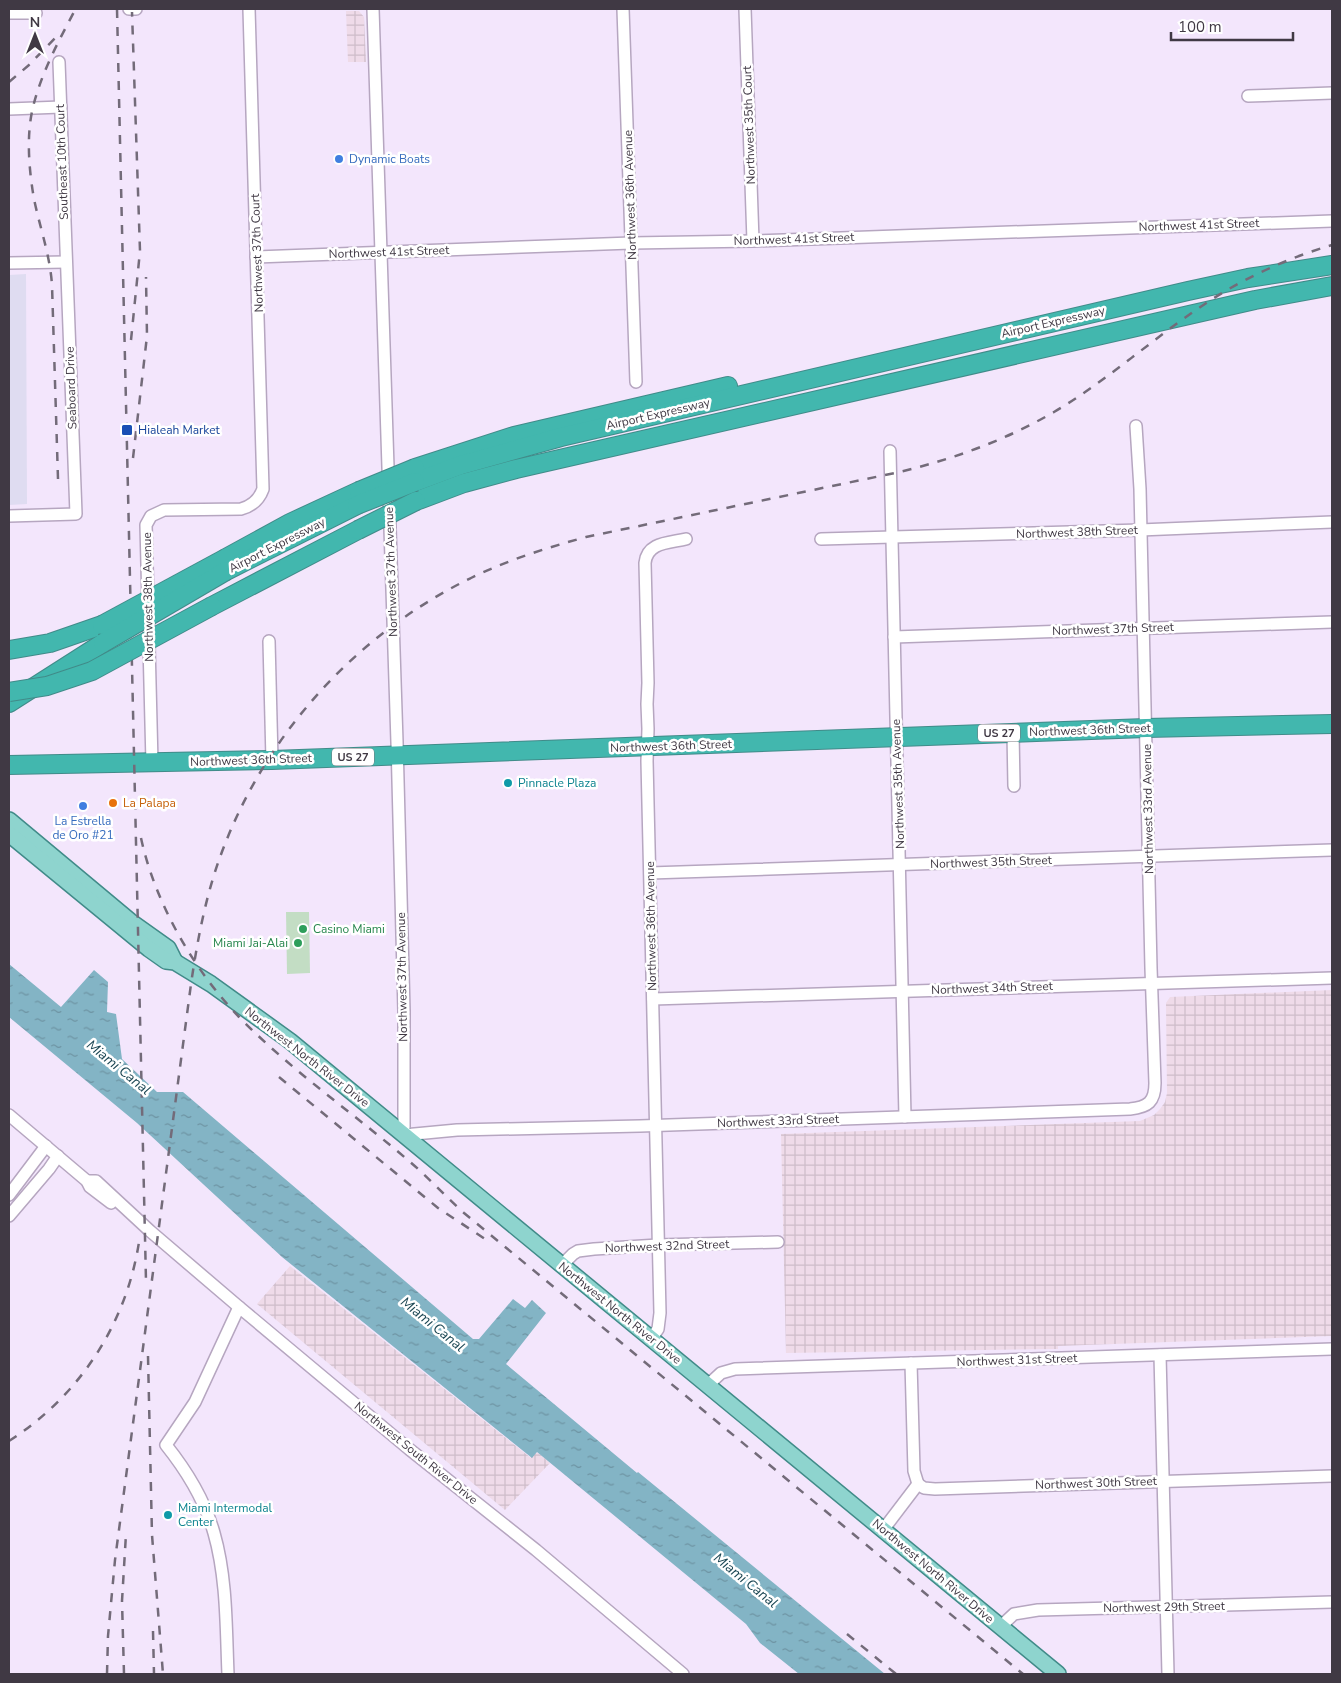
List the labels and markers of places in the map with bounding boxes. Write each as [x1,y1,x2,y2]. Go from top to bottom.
place label: Dynamic Boats [349,151,430,167]
marker: Dynamic Boats [333,153,345,165]
place label: Hialeah Market [138,422,221,438]
marker: Hialeah Market [120,423,134,437]
place label: Pinnacle Plaza [518,775,596,791]
marker: Pinnacle Plaza [502,777,514,789]
place label: La Palapa [123,795,176,811]
marker: La Palapa [107,797,119,809]
marker: La Estrella de Oro #21 [77,800,89,812]
place label: La Estrella de Oro #21 [52,813,114,843]
place label: Casino Miami [313,921,385,937]
marker: Casino Miami [297,923,309,935]
place label: Miami Jai-Alai [213,935,288,951]
marker: Miami Jai-Alai [292,937,304,949]
place label: Miami Intermodal Center [178,1500,273,1530]
marker: Miami Intermodal Center [162,1509,174,1521]

